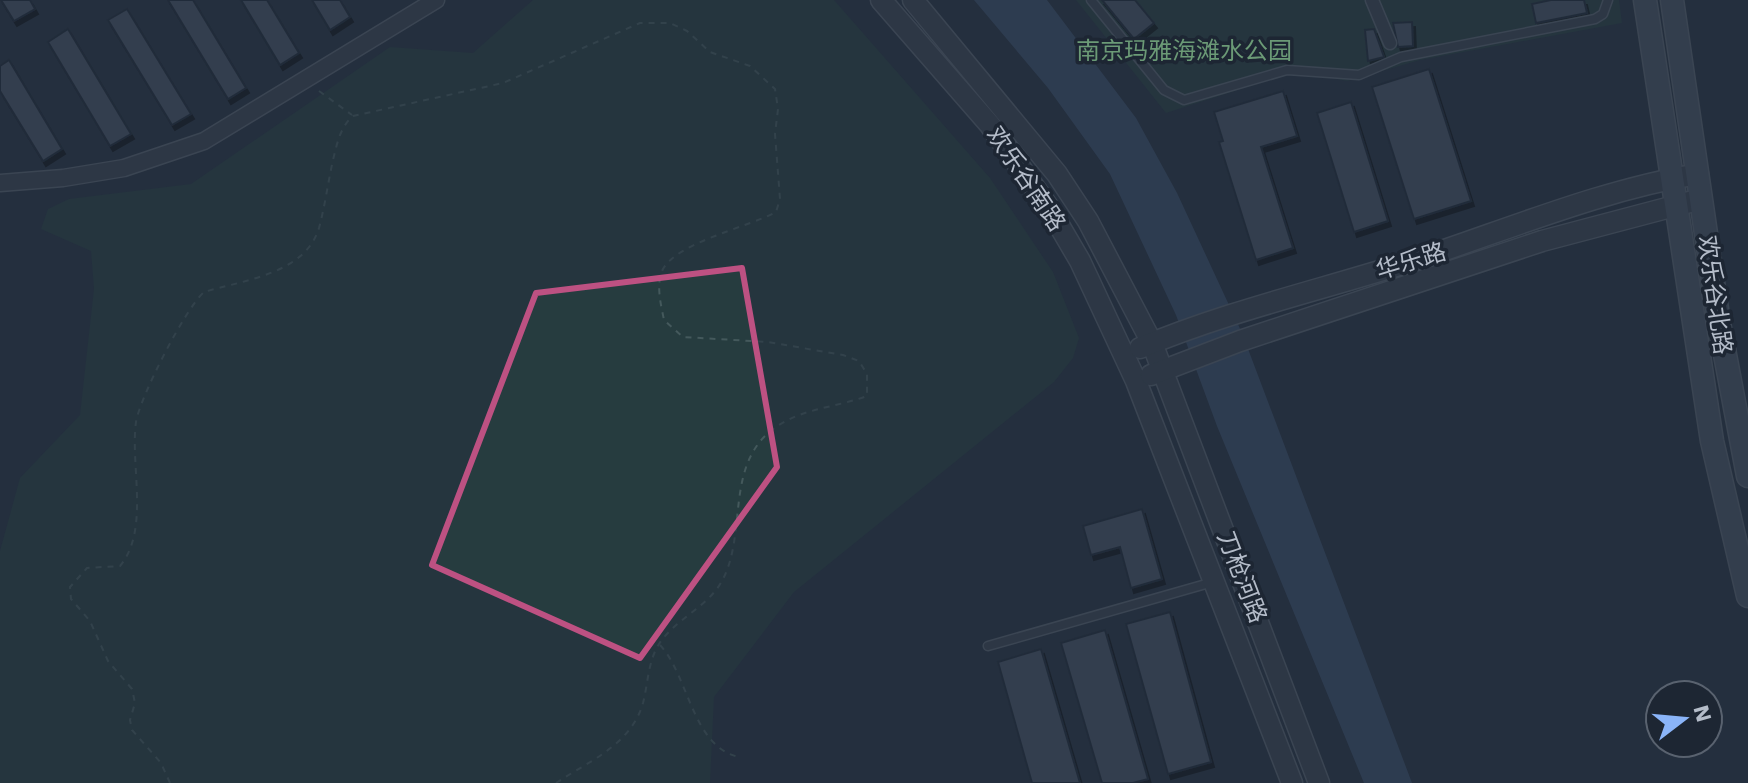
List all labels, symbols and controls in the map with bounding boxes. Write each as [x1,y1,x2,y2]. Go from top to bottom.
park label: 南京玛雅海滩水公园 [1076,37,1292,65]
street label: 欢乐谷南路 [981,121,1071,237]
street label: 欢乐谷北路 [1693,234,1737,356]
street label: 华乐路 [1372,237,1450,285]
street label: 刀枪河路 [1212,527,1272,627]
north arrow [1644,679,1724,759]
text: N [1688,702,1717,725]

